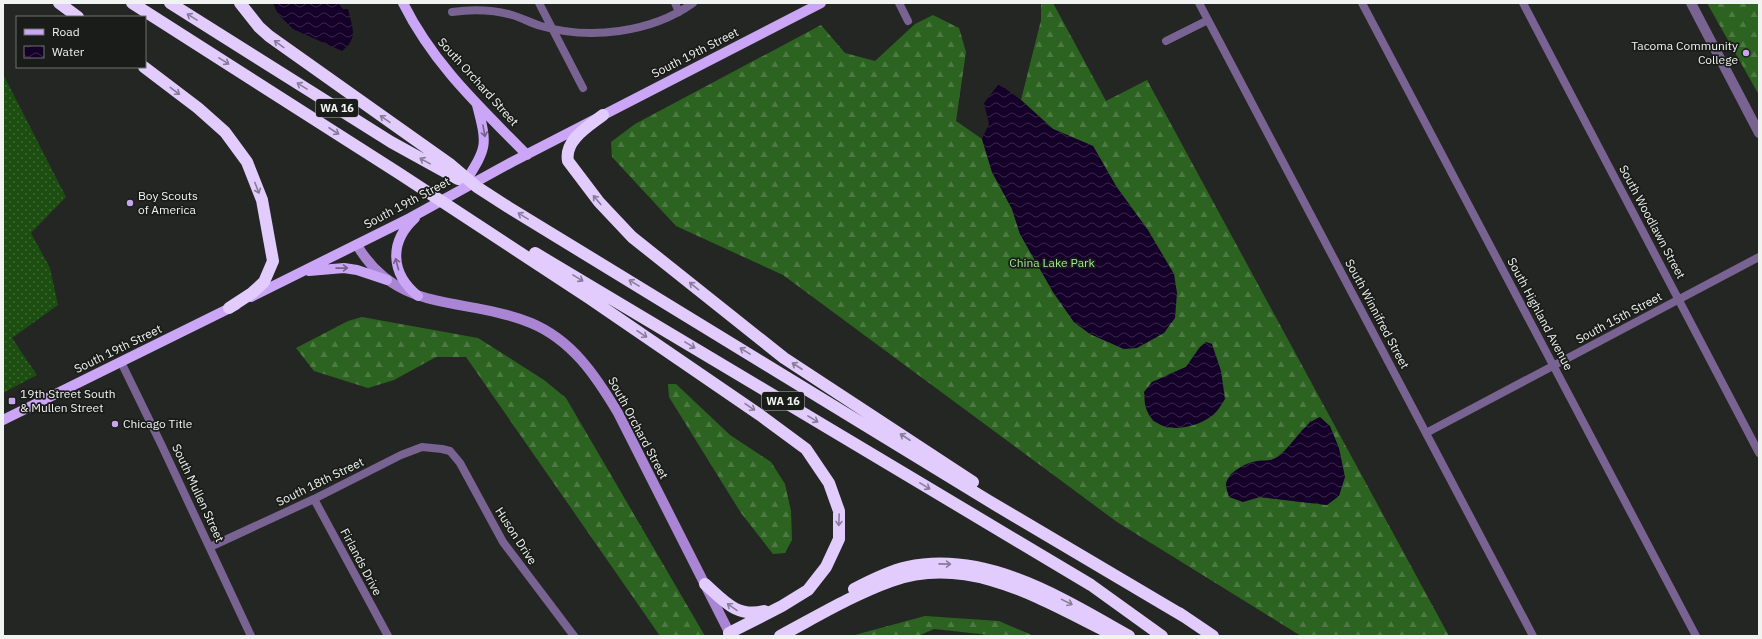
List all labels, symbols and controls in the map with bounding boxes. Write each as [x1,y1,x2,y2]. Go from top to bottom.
one-way arrow [187,13,198,21]
legend [16,16,146,68]
text: Road [52,24,80,39]
street label: South 19th Street [649,24,741,81]
street label: South Orchard Street [435,34,522,129]
place label: Tacoma Community College [1631,38,1738,67]
one-way arrow [274,40,285,48]
text: Water [52,44,85,59]
marker: Tacoma Community College [1741,48,1751,58]
one-way arrow [218,58,230,66]
one-way arrow [296,82,308,90]
one-way arrow [169,86,180,95]
road number: WA 16 [316,99,358,117]
one-way arrow [380,115,391,123]
one-way arrow [480,125,488,138]
one-way arrow [328,127,339,135]
one-way arrow [419,156,431,164]
street label: South Woodlawn Street [1616,162,1689,281]
street label: South 19th Street [361,174,452,232]
one-way arrow [254,181,261,193]
place label: Boy Scouts of America [138,188,198,217]
one-way arrow [593,195,602,205]
marker: Boy Scouts of America [125,198,135,208]
one-way arrow [517,211,529,219]
park label: China Lake Park [1009,255,1095,270]
street label: South Highland Avenue [1504,255,1577,373]
street label: South Winnifred Street [1342,256,1413,371]
one-way arrow [393,258,400,271]
one-way arrow [335,265,348,272]
one-way arrow [572,275,584,283]
one-way arrow [628,279,640,287]
one-way arrow [689,282,700,290]
street label: South 15th Street [1573,289,1664,347]
street label: South 19th Street [72,321,164,376]
one-way arrow [637,330,648,338]
one-way arrow [684,342,696,350]
one-way arrow [739,347,751,355]
one-way arrow [792,362,803,370]
street label: South Orchard Street [605,374,672,481]
place label: 19th Street South & Mullen Street [20,386,116,415]
road number: WA 16 [762,392,804,410]
marker: 19th Street South & Mullen Street [7,396,17,406]
one-way arrow [744,403,755,412]
one-way arrow [807,415,818,423]
place label: Chicago Title [123,416,193,431]
marker: Chicago Title [110,419,120,429]
one-way arrow [899,433,911,441]
street label: South Mullen Street [169,441,228,544]
street label: South 18th Street [274,454,366,509]
one-way arrow [919,482,931,490]
street label: Huson Drive [492,504,541,568]
one-way arrow [835,513,843,526]
street label: Firlands Drive [337,526,386,598]
one-way arrow [938,560,951,568]
one-way arrow [1061,599,1073,606]
one-way arrow [727,603,738,611]

